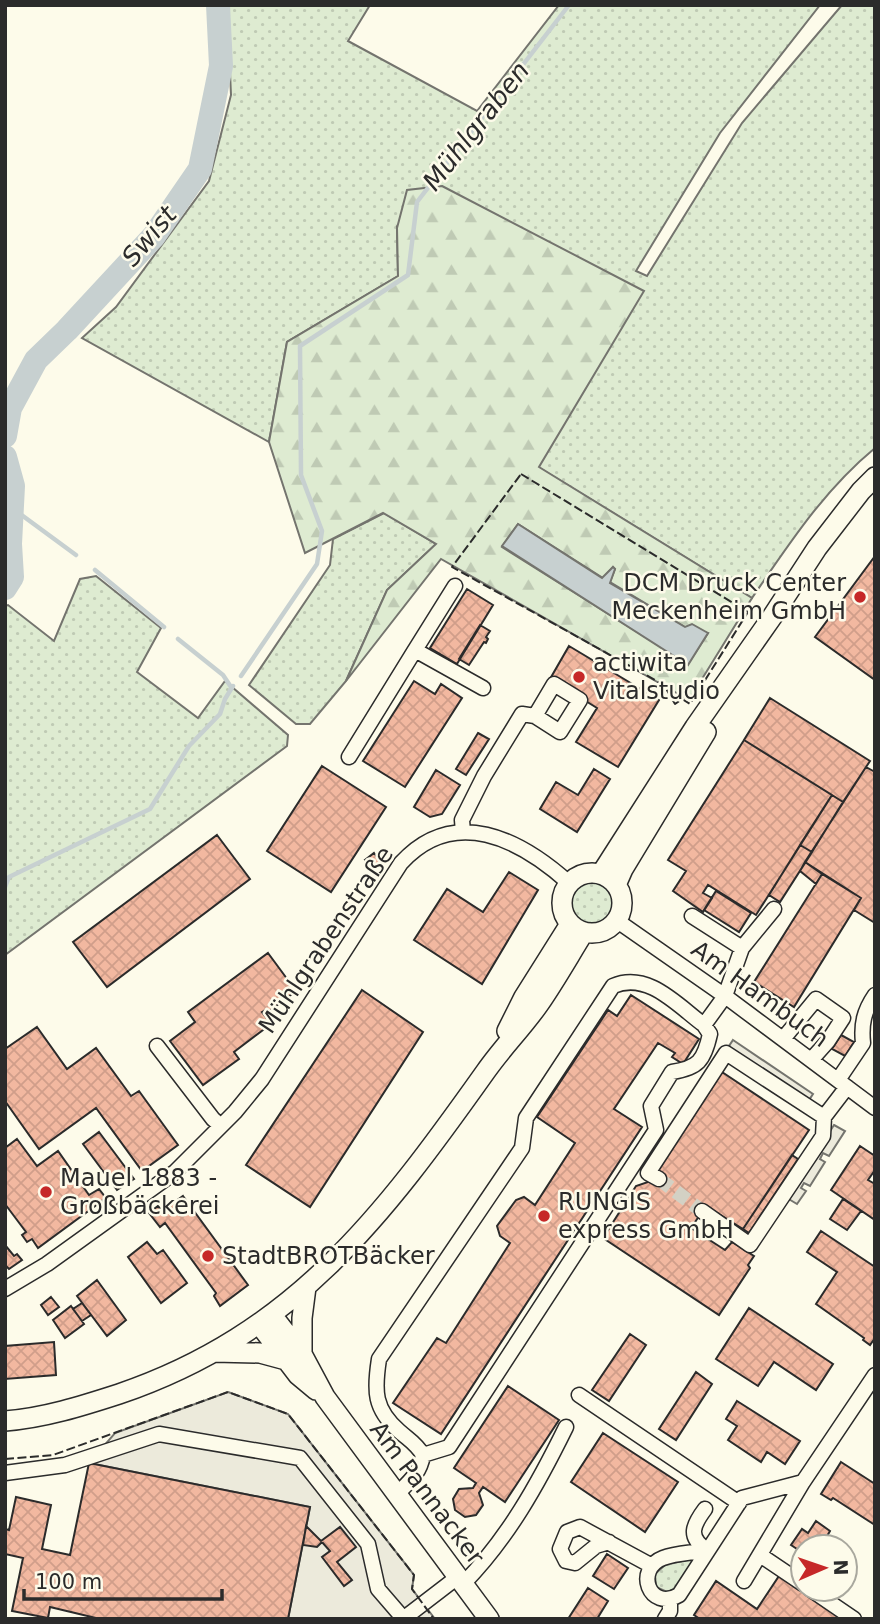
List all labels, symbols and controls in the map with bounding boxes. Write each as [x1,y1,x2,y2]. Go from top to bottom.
water label: Mühlgraben [417,56,535,196]
water label: Swist [115,199,183,272]
place label: DCM Druck Center Meckenheim GmbH [611,569,846,625]
marker: DCM Druck Center Meckenheim GmbH [852,589,868,605]
place label: actiwita Vitalstudio [593,649,720,705]
marker: actiwita Vitalstudio [571,669,587,685]
street label: Mühlgrabenstraße [253,841,399,1039]
street label: Am Hambuch [686,935,834,1053]
place label: Mauel 1883 - Großbäckerei [60,1164,219,1220]
marker: Mauel 1883 - Großbäckerei [38,1184,54,1200]
place label: RUNGIS express GmbH [558,1188,734,1244]
marker: RUNGIS express GmbH [536,1208,552,1224]
place label: StadtBROTBäcker [222,1242,435,1270]
marker: StadtBROTBäcker [200,1248,216,1264]
street label: Am Pannacker [364,1416,490,1570]
north arrow [789,1533,859,1603]
scale bar [24,1558,222,1602]
text: N [830,1559,852,1576]
text: 100 m [35,1570,102,1594]

